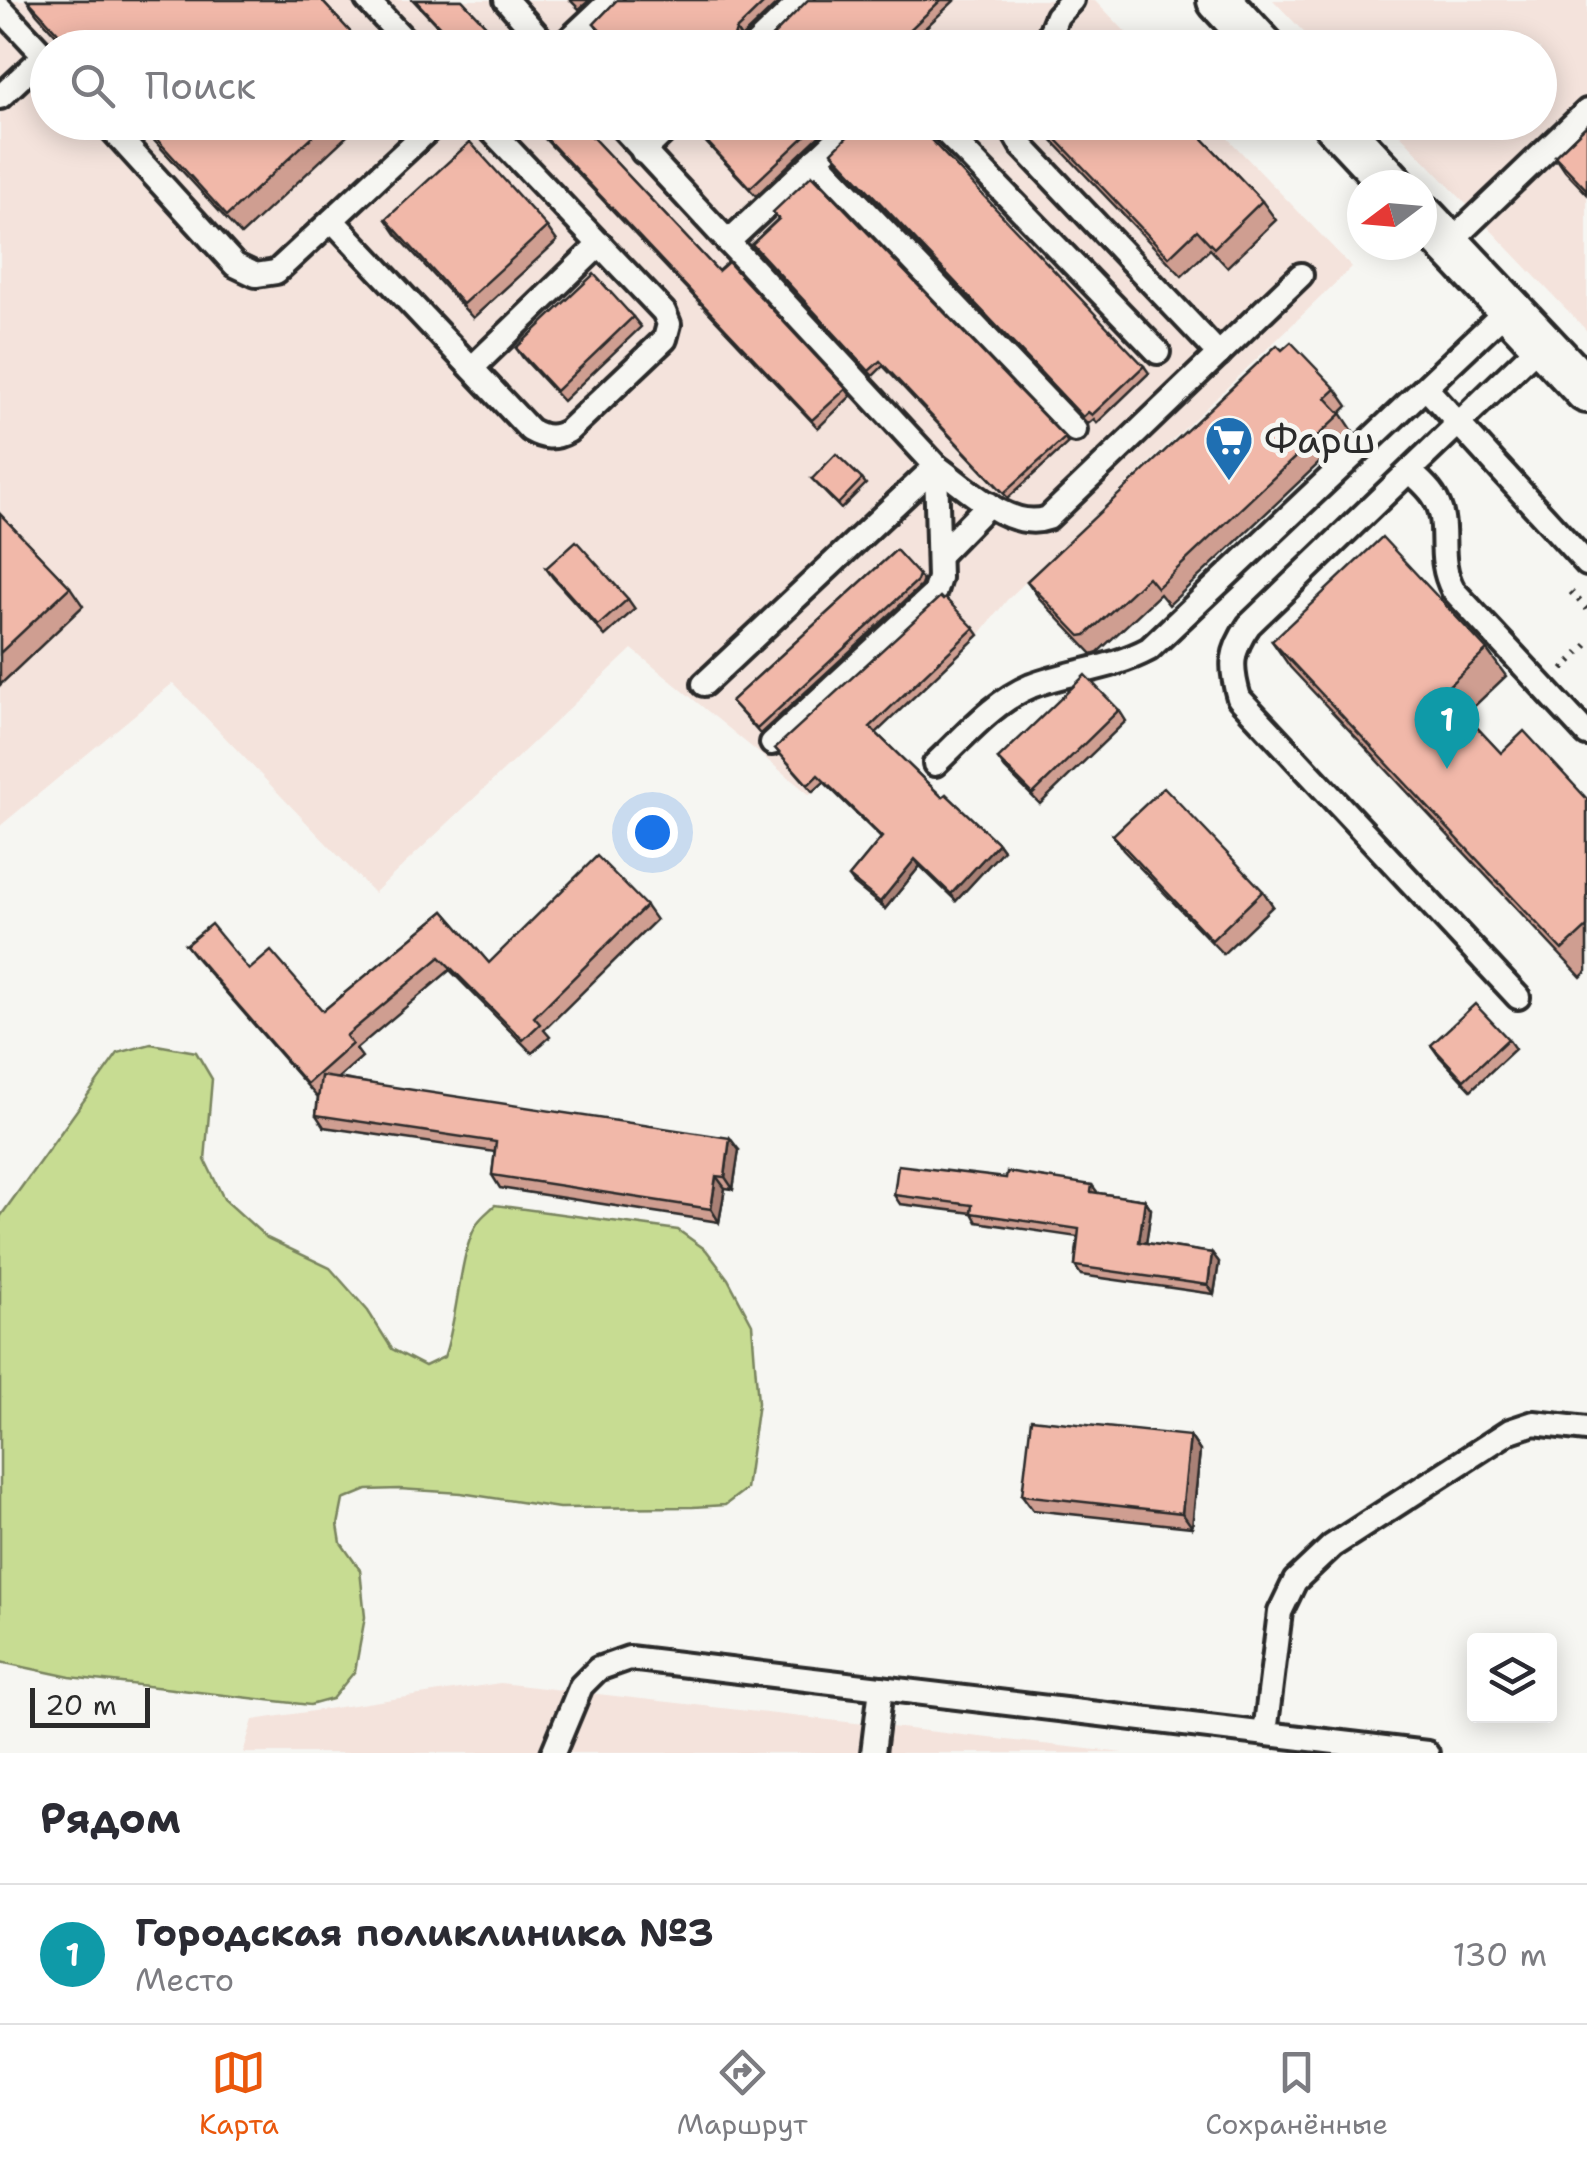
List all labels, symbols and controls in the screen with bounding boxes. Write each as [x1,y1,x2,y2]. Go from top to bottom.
search box [30,30,1557,140]
icon: search [65,58,120,113]
text: Поиск [145,60,256,111]
north arrow [1347,170,1437,260]
supermarket icon: Фарш [1203,414,1255,482]
place label: Фарш [1264,414,1375,465]
pin: 1 [1414,686,1480,769]
your location [627,807,678,858]
map controls [1467,1633,1557,1723]
button: layers [1467,1633,1557,1723]
scale bar [30,1683,150,1728]
text: 20 m [45,1686,117,1724]
text: Рядом [40,1790,181,1846]
text: Городская поликлиника №3 [135,1907,714,1958]
text: 1 [65,1933,80,1976]
text: 130 m [1452,1933,1547,1976]
text: Место [135,1958,234,2001]
tab: Карта [199,2045,279,2143]
tab: Маршрут [677,2045,807,2143]
tab: Сохранённые [1205,2045,1388,2143]

